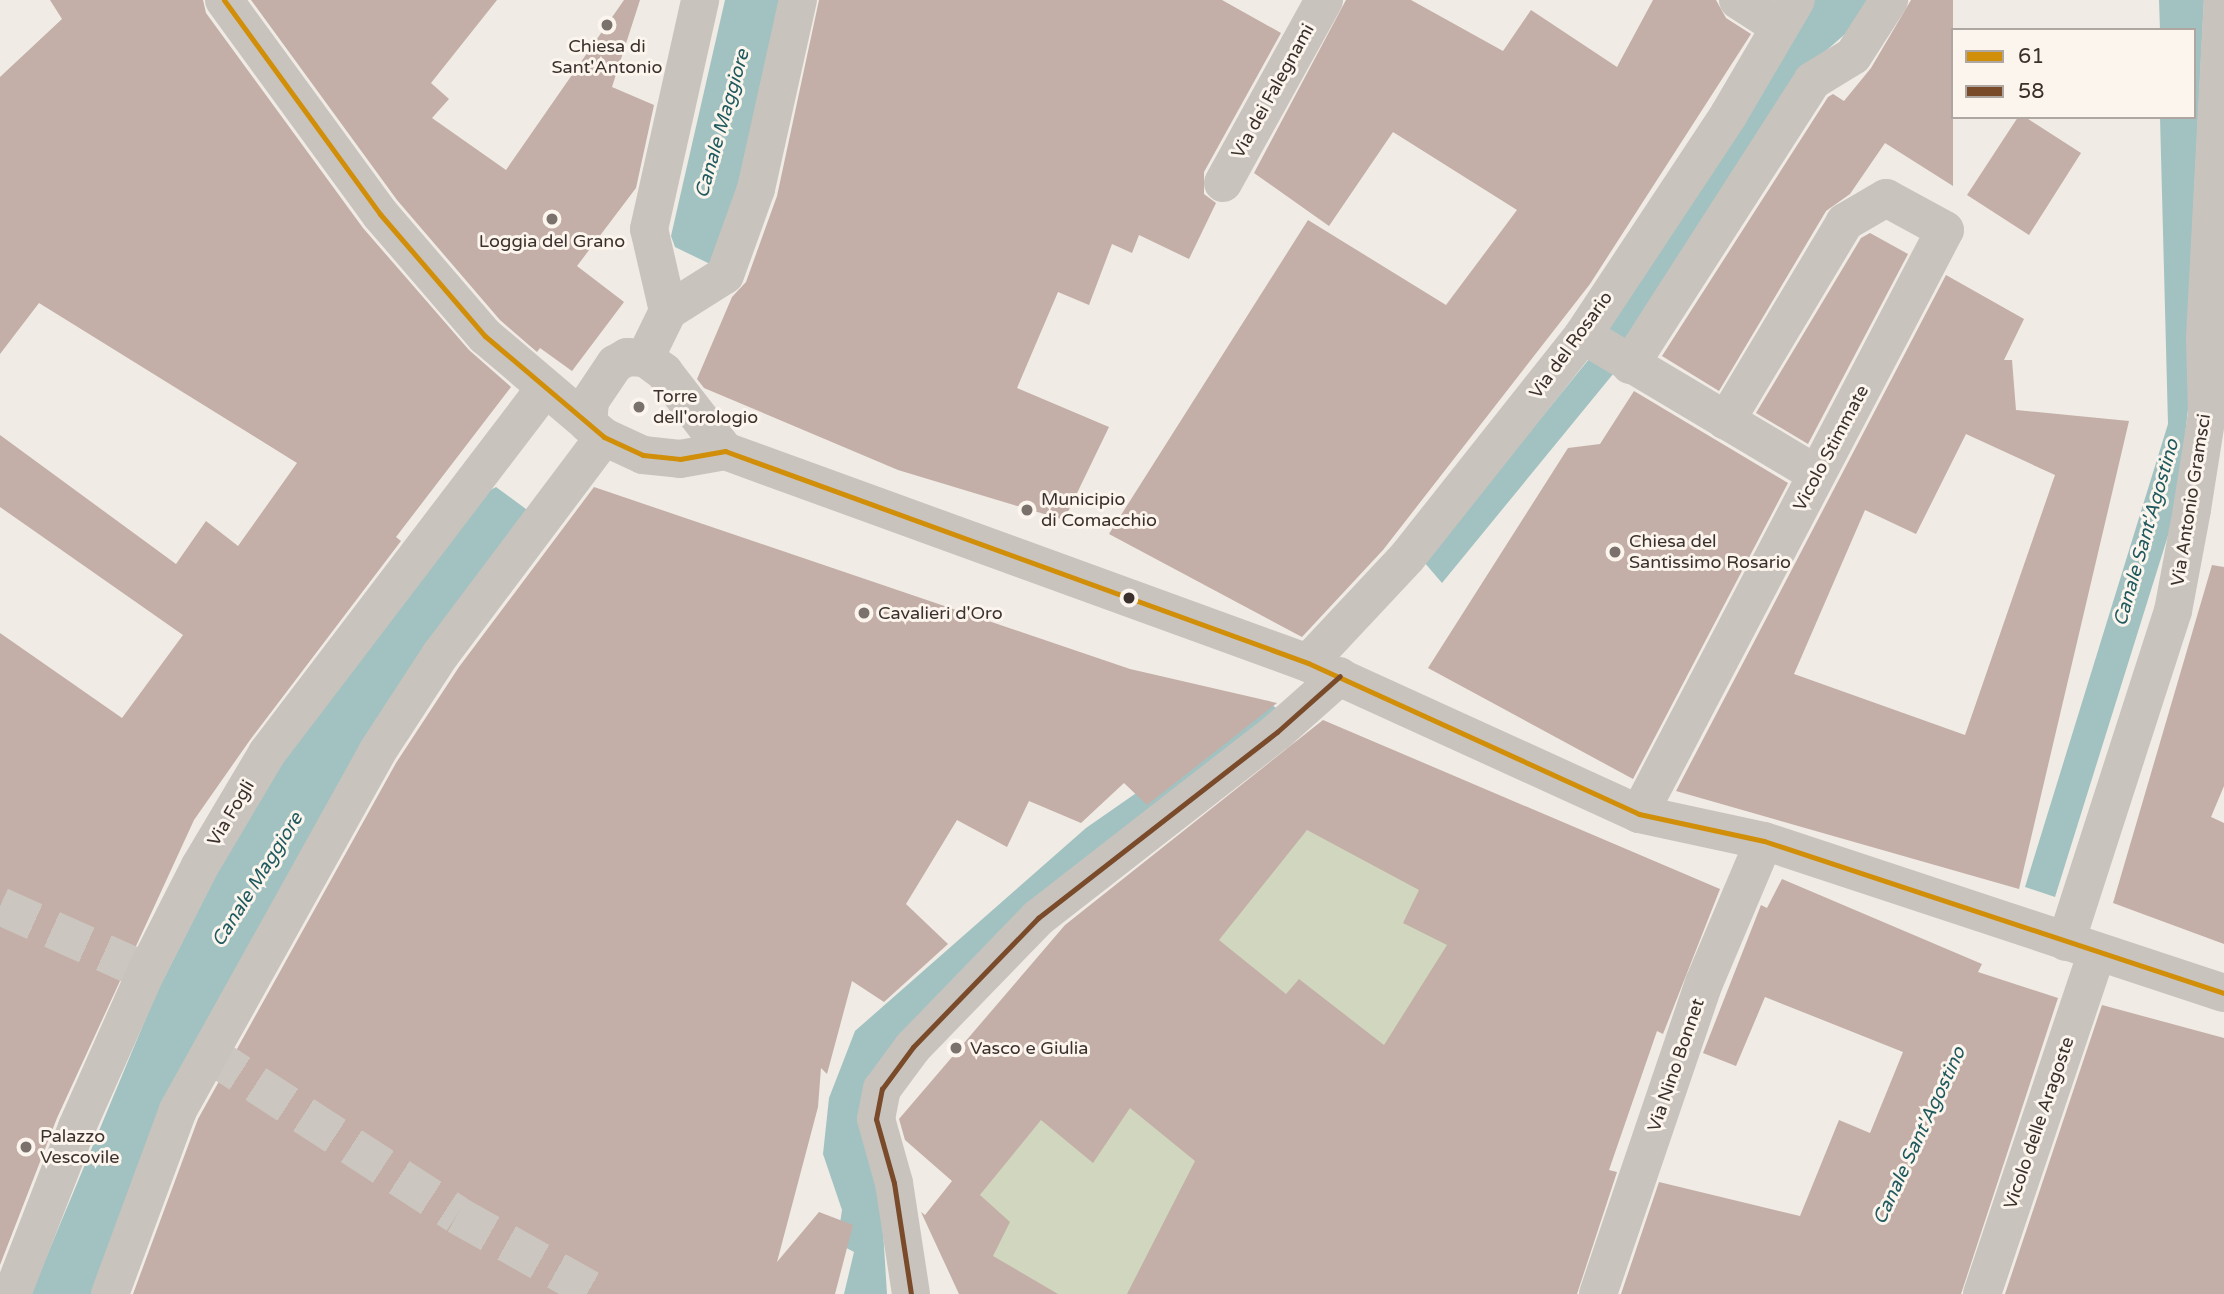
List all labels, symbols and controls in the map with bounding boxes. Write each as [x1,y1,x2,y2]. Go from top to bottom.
marker: Chiesa di Sant'Antonio [599,17,615,33]
street label: Via dei Falegnami [1227,20,1319,162]
legend [1951,28,2196,119]
place label: Chiesa di Sant'Antonio [552,36,662,78]
text: 61 [2018,44,2044,69]
water label: Canale Maggiore [691,47,755,201]
text: 58 [2018,79,2044,104]
marker: Loggia del Grano [544,211,560,227]
place label: Loggia del Grano [479,230,625,252]
street label: Via del Rosario [1525,287,1617,403]
street label: Vicolo Stimmate [1789,381,1873,515]
place label: Torre dell'orologio [653,386,758,428]
marker: Torre dell'orologio [631,399,647,415]
street label: Via Antonio Gramsci [2167,412,2215,588]
water label: Canale Sant'Agostino [2109,437,2185,629]
place label: Municipio di Comacchio [1041,489,1157,532]
marker: Municipio di Comacchio [1019,502,1035,518]
place label: Chiesa del Santissimo Rosario [1629,531,1791,574]
marker: Chiesa del Santissimo Rosario [1607,544,1623,560]
unlabelled marker [1122,591,1136,605]
place label: Cavalieri d'Oro [878,602,1003,624]
marker: Cavalieri d'Oro [856,605,872,621]
street label: Via Fogli [203,776,259,850]
water label: Canale Maggiore [208,809,308,951]
street label: Via Nino Bonnet [1643,996,1709,1134]
street label: Vicolo delle Aragoste [1999,1034,2079,1212]
place label: Vasco e Giulia [970,1037,1088,1059]
marker: Vasco e Giulia [948,1040,964,1056]
water label: Canale Sant'Agostino [1869,1044,1971,1228]
place label: Palazzo Vescovile [40,1126,119,1168]
marker: Palazzo Vescovile [18,1139,34,1155]

